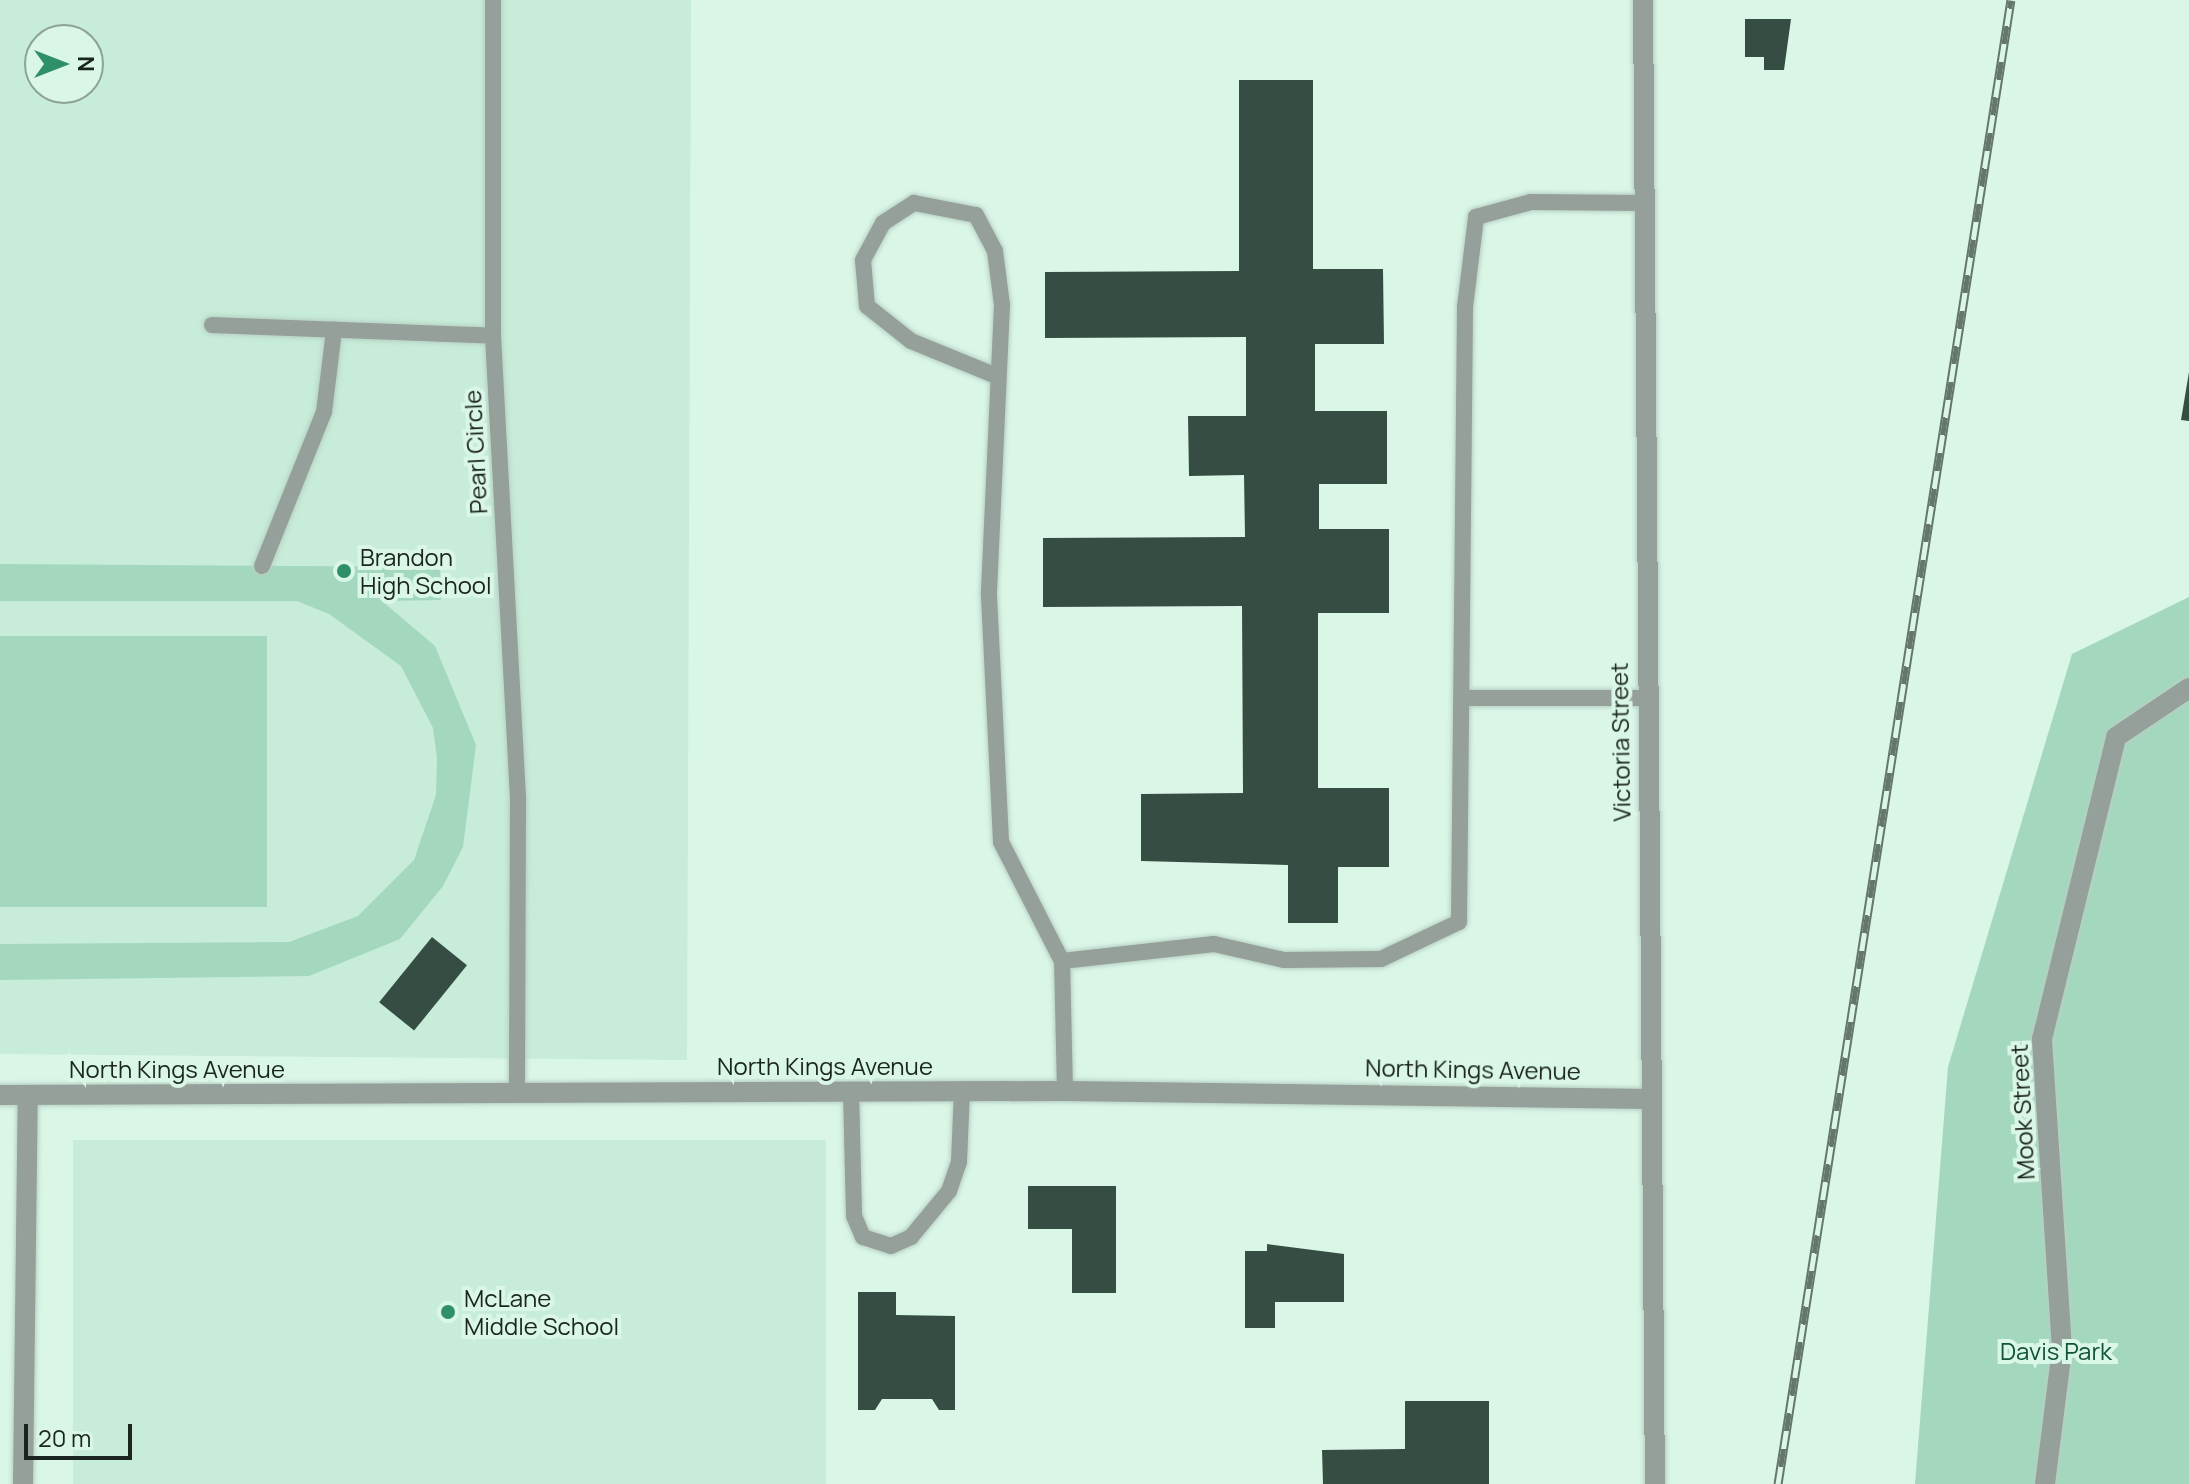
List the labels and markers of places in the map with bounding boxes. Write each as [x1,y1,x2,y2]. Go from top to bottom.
place label: Brandon High School [360,543,492,599]
marker: Brandon High School [335,562,353,580]
place label: McLane Middle School [464,1284,619,1340]
marker: McLane Middle School [439,1303,457,1321]

